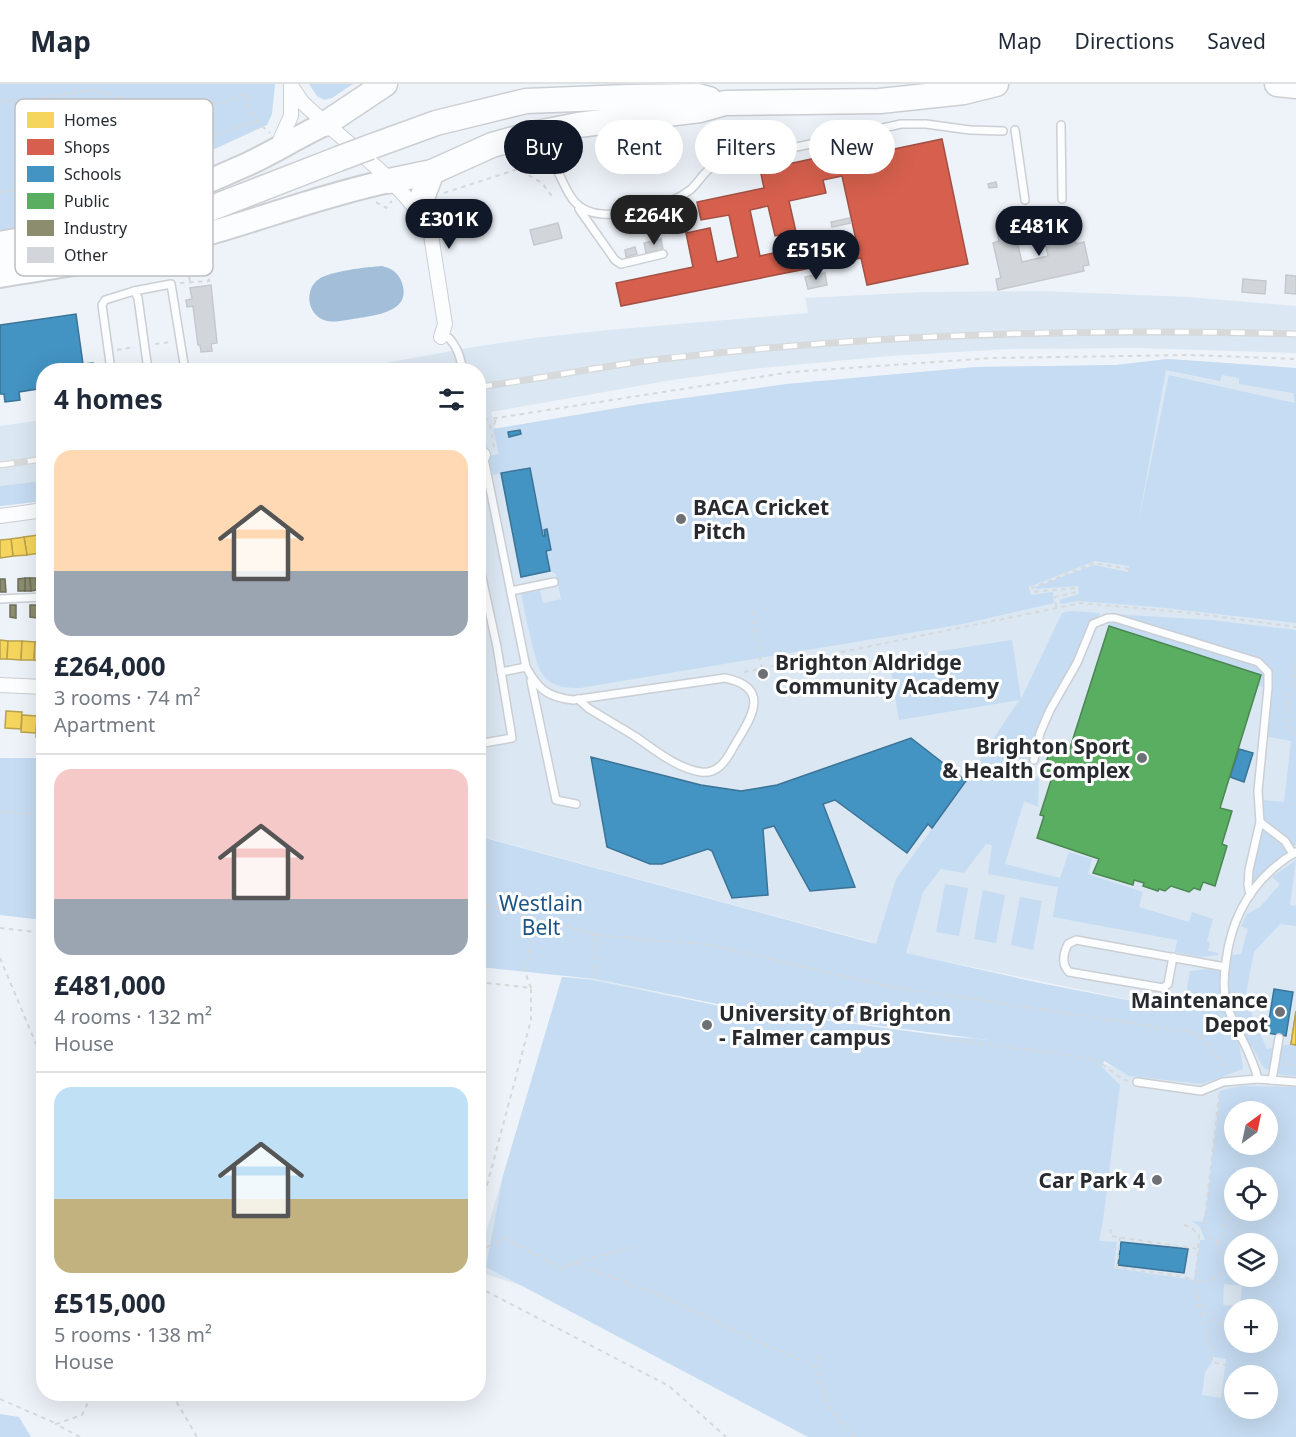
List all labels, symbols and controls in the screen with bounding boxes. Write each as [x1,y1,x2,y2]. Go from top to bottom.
text: Map [30,22,91,60]
text: Map [998,27,1042,55]
text: Directions [1075,27,1174,55]
text: Saved [1207,27,1266,55]
legend [15,99,213,276]
text: Homes [64,109,117,131]
chip: Buy [504,120,583,174]
chip: Rent [595,120,683,174]
chip: Filters [695,120,797,174]
chip: New [809,120,895,174]
text: Shops [64,136,110,158]
text: Schools [64,163,122,185]
text: Public [64,190,110,212]
pin: £264K [612,195,696,246]
pin: £301K [407,199,491,250]
text: £264K [624,201,684,228]
text: £301K [419,205,479,232]
pin: £481K [997,206,1081,257]
text: £481K [1009,212,1069,239]
text: Industry [64,217,128,239]
pin: £515K [774,230,858,281]
text: £515K [786,236,846,263]
text: Other [64,244,108,266]
text: 4 homes [54,381,163,417]
icon: filters [435,383,468,416]
icon: home [207,489,315,597]
place label: BACA Cricket Pitch [693,493,829,545]
marker: BACA Cricket Pitch [674,512,688,526]
text: £264,000 [54,648,166,684]
place label: Brighton Aldridge Community Academy [775,648,999,700]
marker: Brighton Aldridge Community Academy [756,667,770,681]
text: 3 rooms · 74 m² [54,684,201,711]
text: Apartment [54,711,155,738]
place label: Brighton Sport & Health Complex [942,732,1131,784]
marker: Brighton Sport & Health Complex [1135,751,1149,765]
icon: home [207,808,315,916]
park label: Westlain Belt [499,889,583,941]
text: £481,000 [54,967,166,1003]
place label: Maintenance Depot [1131,986,1268,1038]
place label: University of Brighton - Falmer campus [719,999,951,1051]
text: 4 rooms · 132 m² [54,1003,212,1030]
marker: Maintenance Depot [1273,1005,1287,1019]
marker: University of Brighton - Falmer campus [700,1018,714,1032]
text: House [54,1030,114,1057]
north arrow [1224,1101,1278,1155]
map controls [1224,1101,1278,1419]
icon: home [207,1126,315,1234]
place label: Car Park 4 [1039,1166,1145,1194]
button: locate [1224,1167,1278,1221]
marker: Car Park 4 [1150,1173,1164,1187]
button: layers [1224,1233,1278,1287]
text: £515,000 [54,1285,166,1321]
button: + [1224,1299,1278,1353]
text: 5 rooms · 138 m² [54,1321,212,1348]
text: House [54,1348,114,1375]
button: − [1224,1365,1278,1419]

